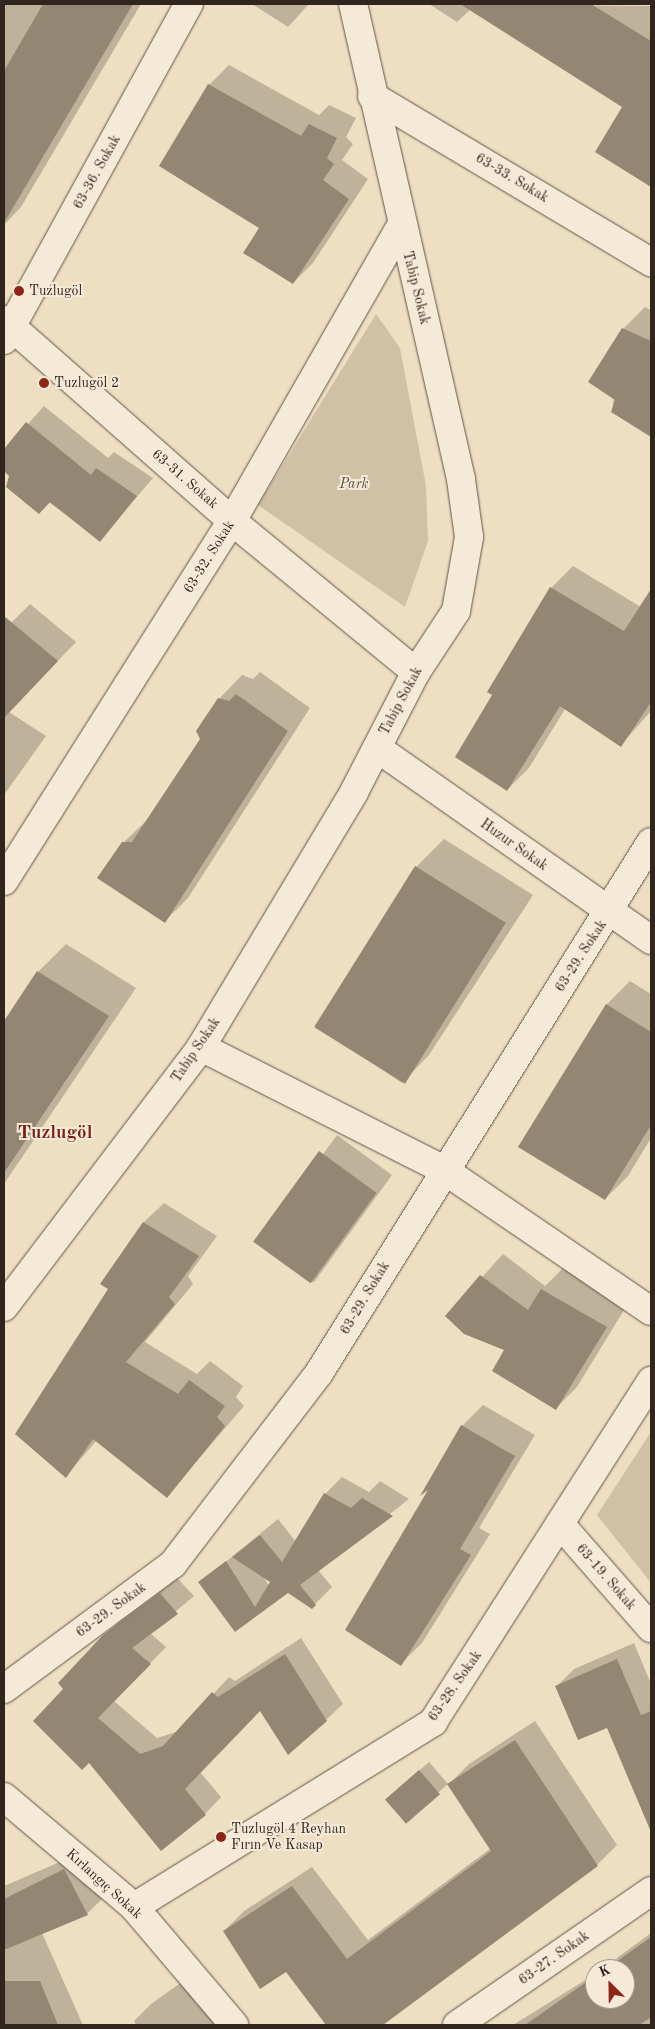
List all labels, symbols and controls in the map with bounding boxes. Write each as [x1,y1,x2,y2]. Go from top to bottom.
street label: 63-36. Sokak [70,132,124,212]
street label: 63-33. Sokak [472,150,552,206]
street label: Tabip Sokak [399,249,433,327]
place label: Tuzlugöl [29,283,82,299]
marker: Tuzlugöl [13,285,25,297]
place label: Tuzlugöl 2 [54,375,119,391]
marker: Tuzlugöl 2 [38,377,50,389]
street label: 63-31. Sokak [148,446,222,512]
park label: Park [340,476,368,492]
street label: 63-32. Sokak [180,518,238,596]
street label: Tabip Sokak [376,664,426,738]
street label: Huzur Sokak [477,815,551,875]
street label: 63-29. Sokak [551,917,611,995]
street label: Tabip Sokak [168,1014,224,1086]
district label: Tuzlugöl [17,1123,93,1145]
street label: 63-29. Sokak [337,1258,393,1338]
street label: 63-19. Sokak [573,1540,639,1614]
street label: 63-29. Sokak [73,1579,149,1641]
street label: 63-28. Sokak [424,1647,486,1725]
place label: Tuzlugöl 4 Reyhan Fırın Ve Kasap [231,1821,346,1854]
marker: Tuzlugöl 4 Reyhan Fırın Ve Kasap [215,1831,227,1843]
street label: Kırlangıç Sokak [62,1845,146,1923]
street label: 63-27. Sokak [515,1927,593,1989]
north arrow [585,1959,635,2009]
text: K [597,1963,612,1980]

